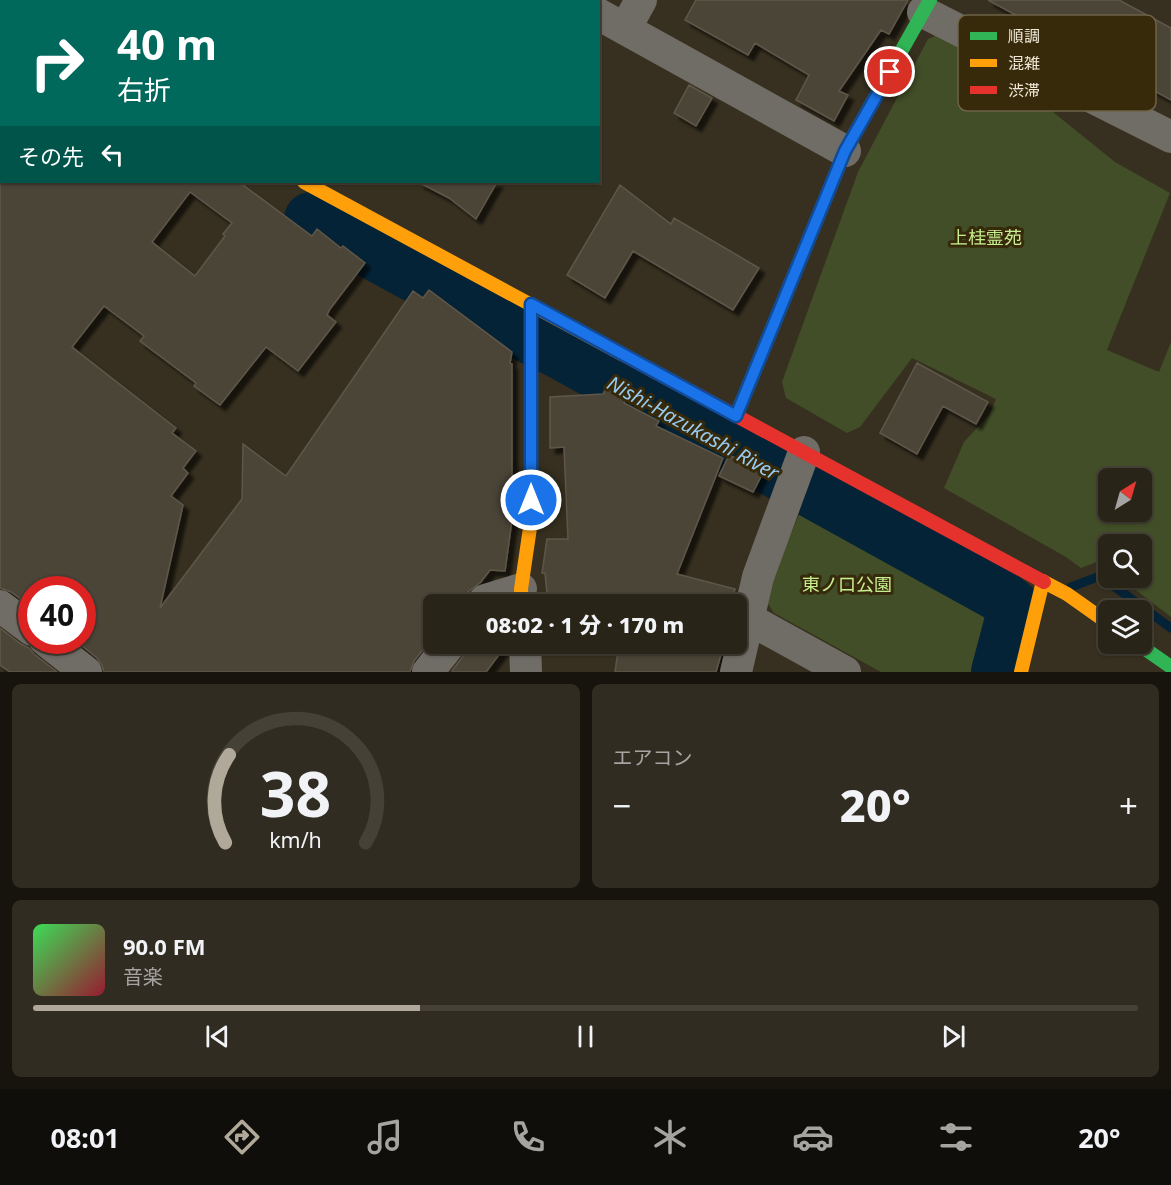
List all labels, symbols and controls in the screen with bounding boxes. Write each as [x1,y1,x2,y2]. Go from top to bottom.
text: 40 m [117,15,217,72]
legend [958,15,1156,111]
icon: right [18,24,96,102]
text: 順調 [1008,25,1040,47]
pin [864,46,915,97]
text: 混雑 [1008,52,1040,74]
icon: arrive [873,55,906,88]
text: 右折 [117,71,171,108]
text: 渋滞 [1008,79,1040,101]
icon: left [96,138,129,171]
text: その先 [18,141,84,171]
park label: 上桂霊苑 [950,225,1022,249]
water label: Nishi-Hazukashi River [603,369,785,486]
position arrow [499,468,563,532]
north arrow [1098,468,1152,522]
map controls [1098,468,1152,654]
button: search [1098,534,1152,588]
park label: 東ノ口公園 [802,572,892,596]
speed limit sign: 40 [18,576,96,654]
button: layers [1098,600,1152,654]
text: 08:02 · 1 分 · 170 m [486,609,684,639]
text: エアコン [613,744,693,771]
text: 38 [260,750,331,835]
text: 20° [840,774,911,835]
text: − [613,783,631,828]
text: + [1119,783,1138,828]
text: km/h [269,825,322,854]
text: 90.0 FM [123,931,205,961]
text: 音楽 [123,963,163,990]
icon: previous [201,1020,234,1053]
icon: pause [569,1020,602,1053]
icon: next [937,1020,970,1053]
icon: directions [221,1116,263,1158]
icon: music [364,1116,406,1158]
icon: phone [507,1116,549,1158]
icon: climate [649,1116,691,1158]
icon: car [792,1116,834,1158]
icon: filters [935,1116,977,1158]
text: 08:01 [50,1119,120,1156]
text: 20° [1078,1119,1121,1156]

